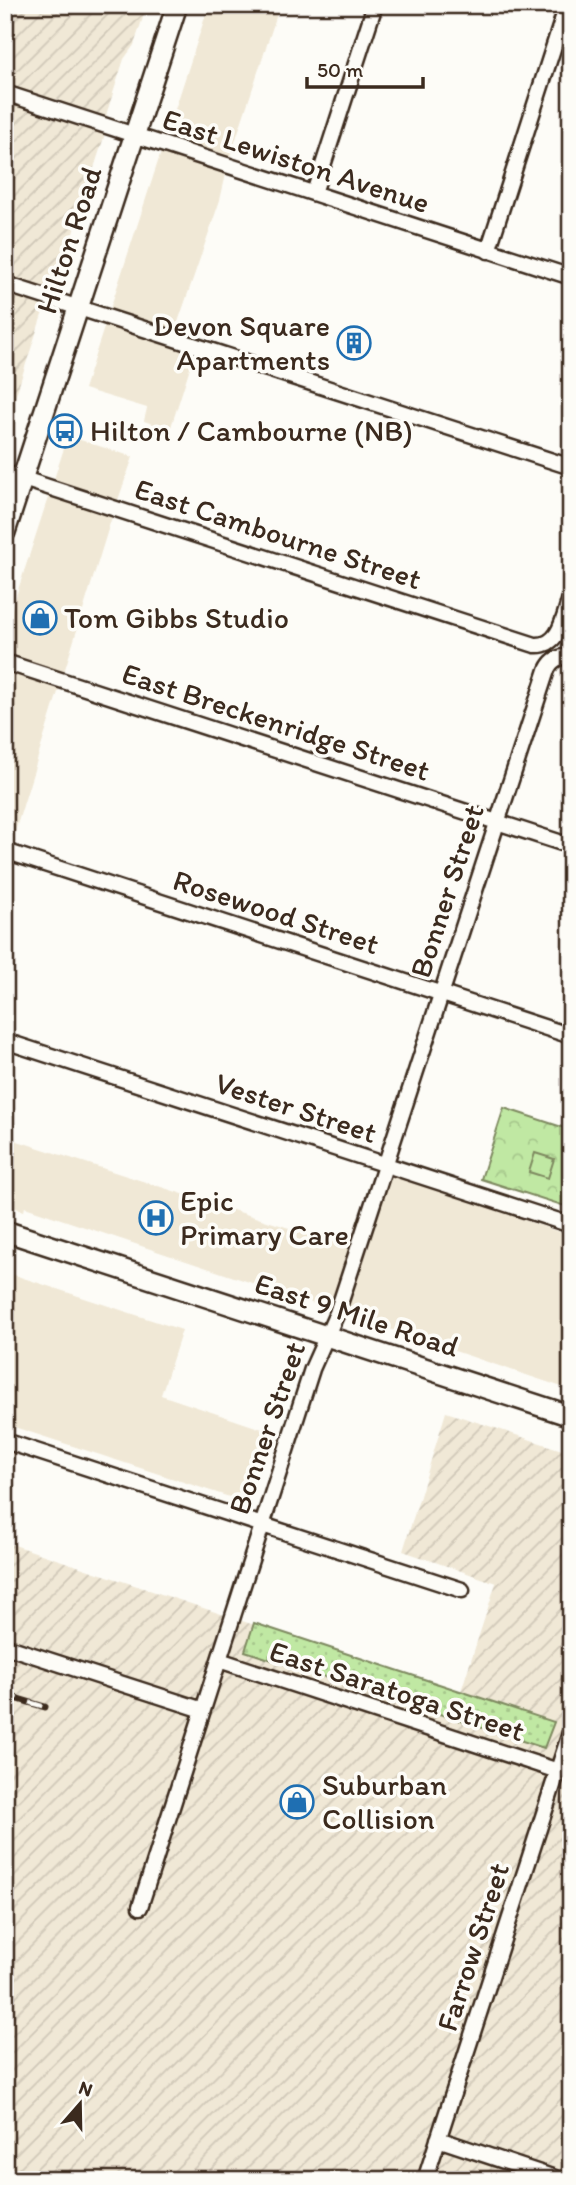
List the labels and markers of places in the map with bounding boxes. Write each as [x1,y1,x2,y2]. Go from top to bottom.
place label: Devon Square Apartments [153,307,330,378]
building icon: Devon Square Apartments [335,324,373,362]
bus stop icon: Hilton / Cambourne (NB) [46,412,84,450]
place label: Hilton / Cambourne (NB) [90,412,413,449]
shop icon: Tom Gibbs Studio [21,599,59,637]
place label: Tom Gibbs Studio [64,599,289,636]
place label: Epic Primary Care [180,1182,349,1253]
hospital icon: Epic Primary Care [137,1199,175,1237]
place label: Suburban Collision [322,1766,447,1837]
shop icon: Suburban Collision [278,1783,316,1821]

